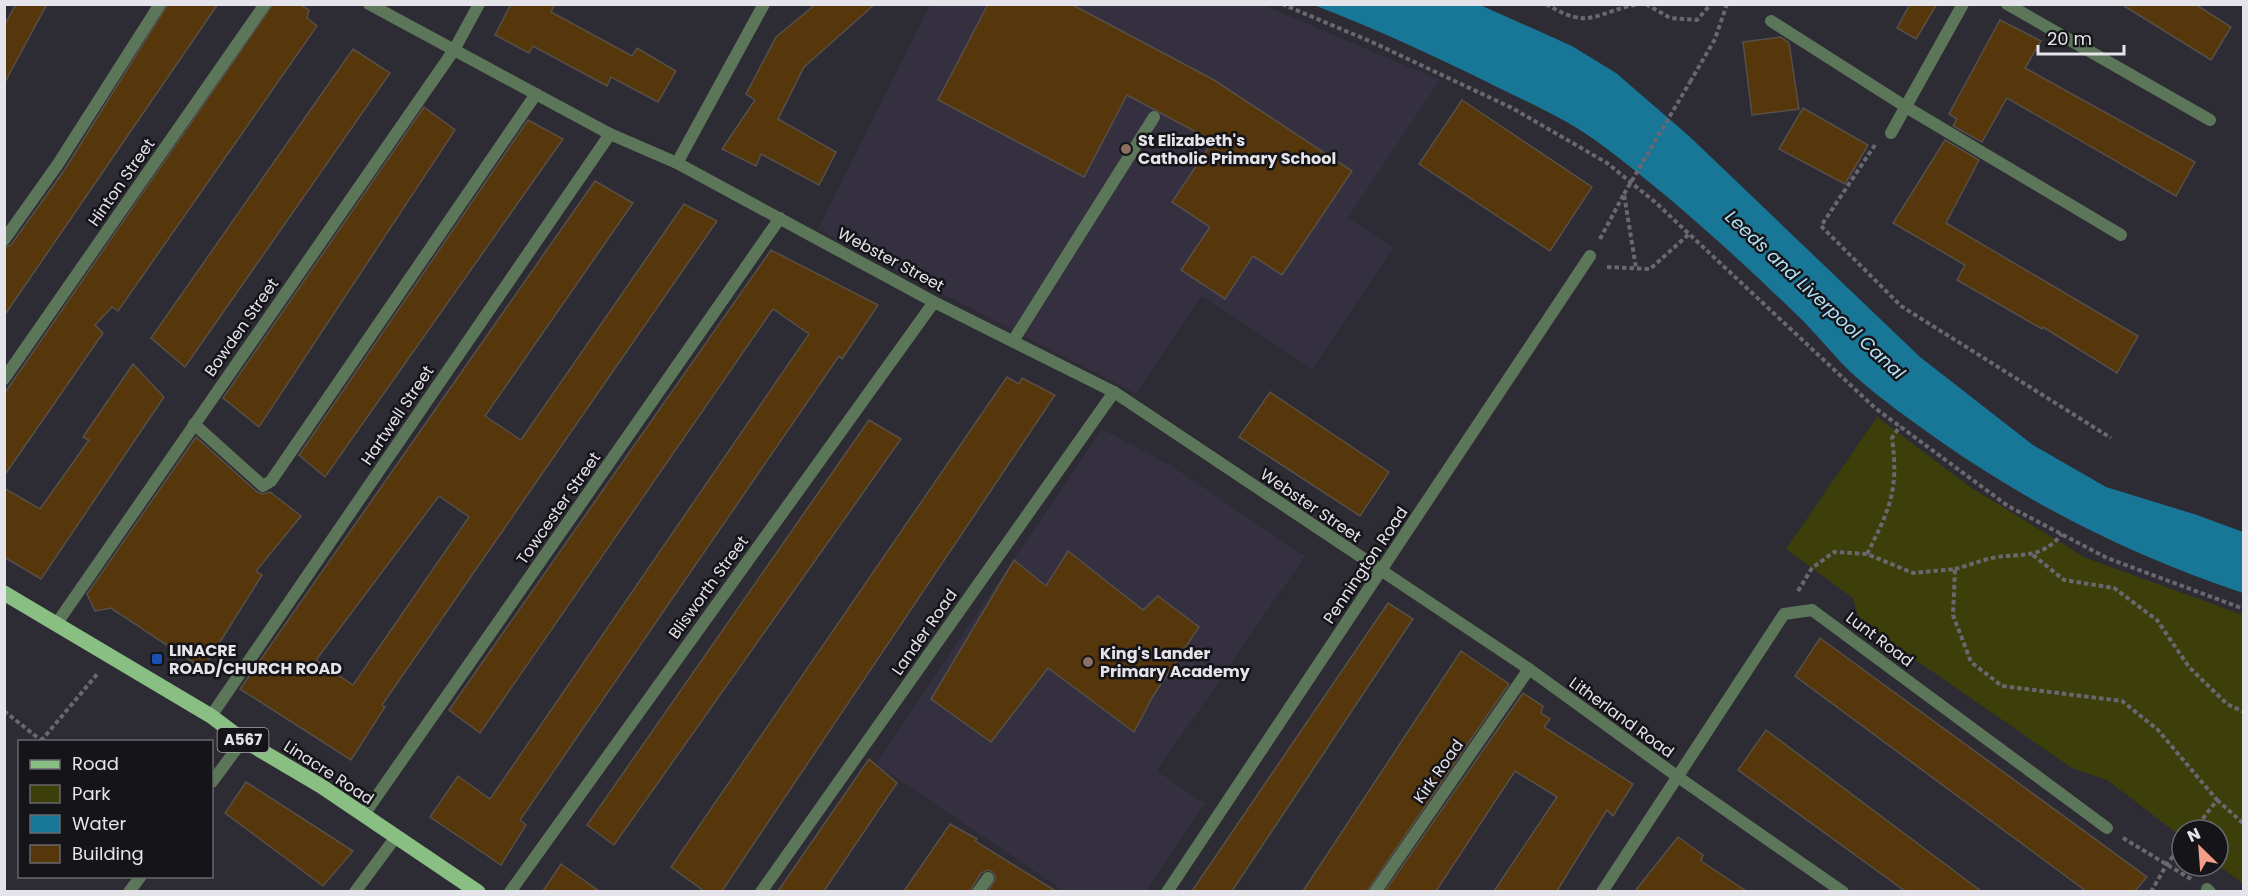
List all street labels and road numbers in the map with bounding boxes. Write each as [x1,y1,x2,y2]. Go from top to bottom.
street label: Hinton Street [83,134,160,231]
street label: Webster Street [833,222,948,297]
street label: Bowden Street [199,273,284,381]
street label: Hartwell Street [356,361,439,470]
street label: Towcester Street [511,447,606,569]
street label: Webster Street [1256,463,1366,548]
street label: Pennington Road [1318,502,1413,628]
street label: Blisworth Street [663,531,754,644]
street label: Lander Road [886,585,963,680]
street label: Lunt Road [1841,606,1918,672]
street label: Litherland Road [1565,672,1679,763]
road number: A567 [218,728,268,752]
street label: Linacre Road [279,735,378,810]
street label: Kirk Road [1408,735,1469,808]

